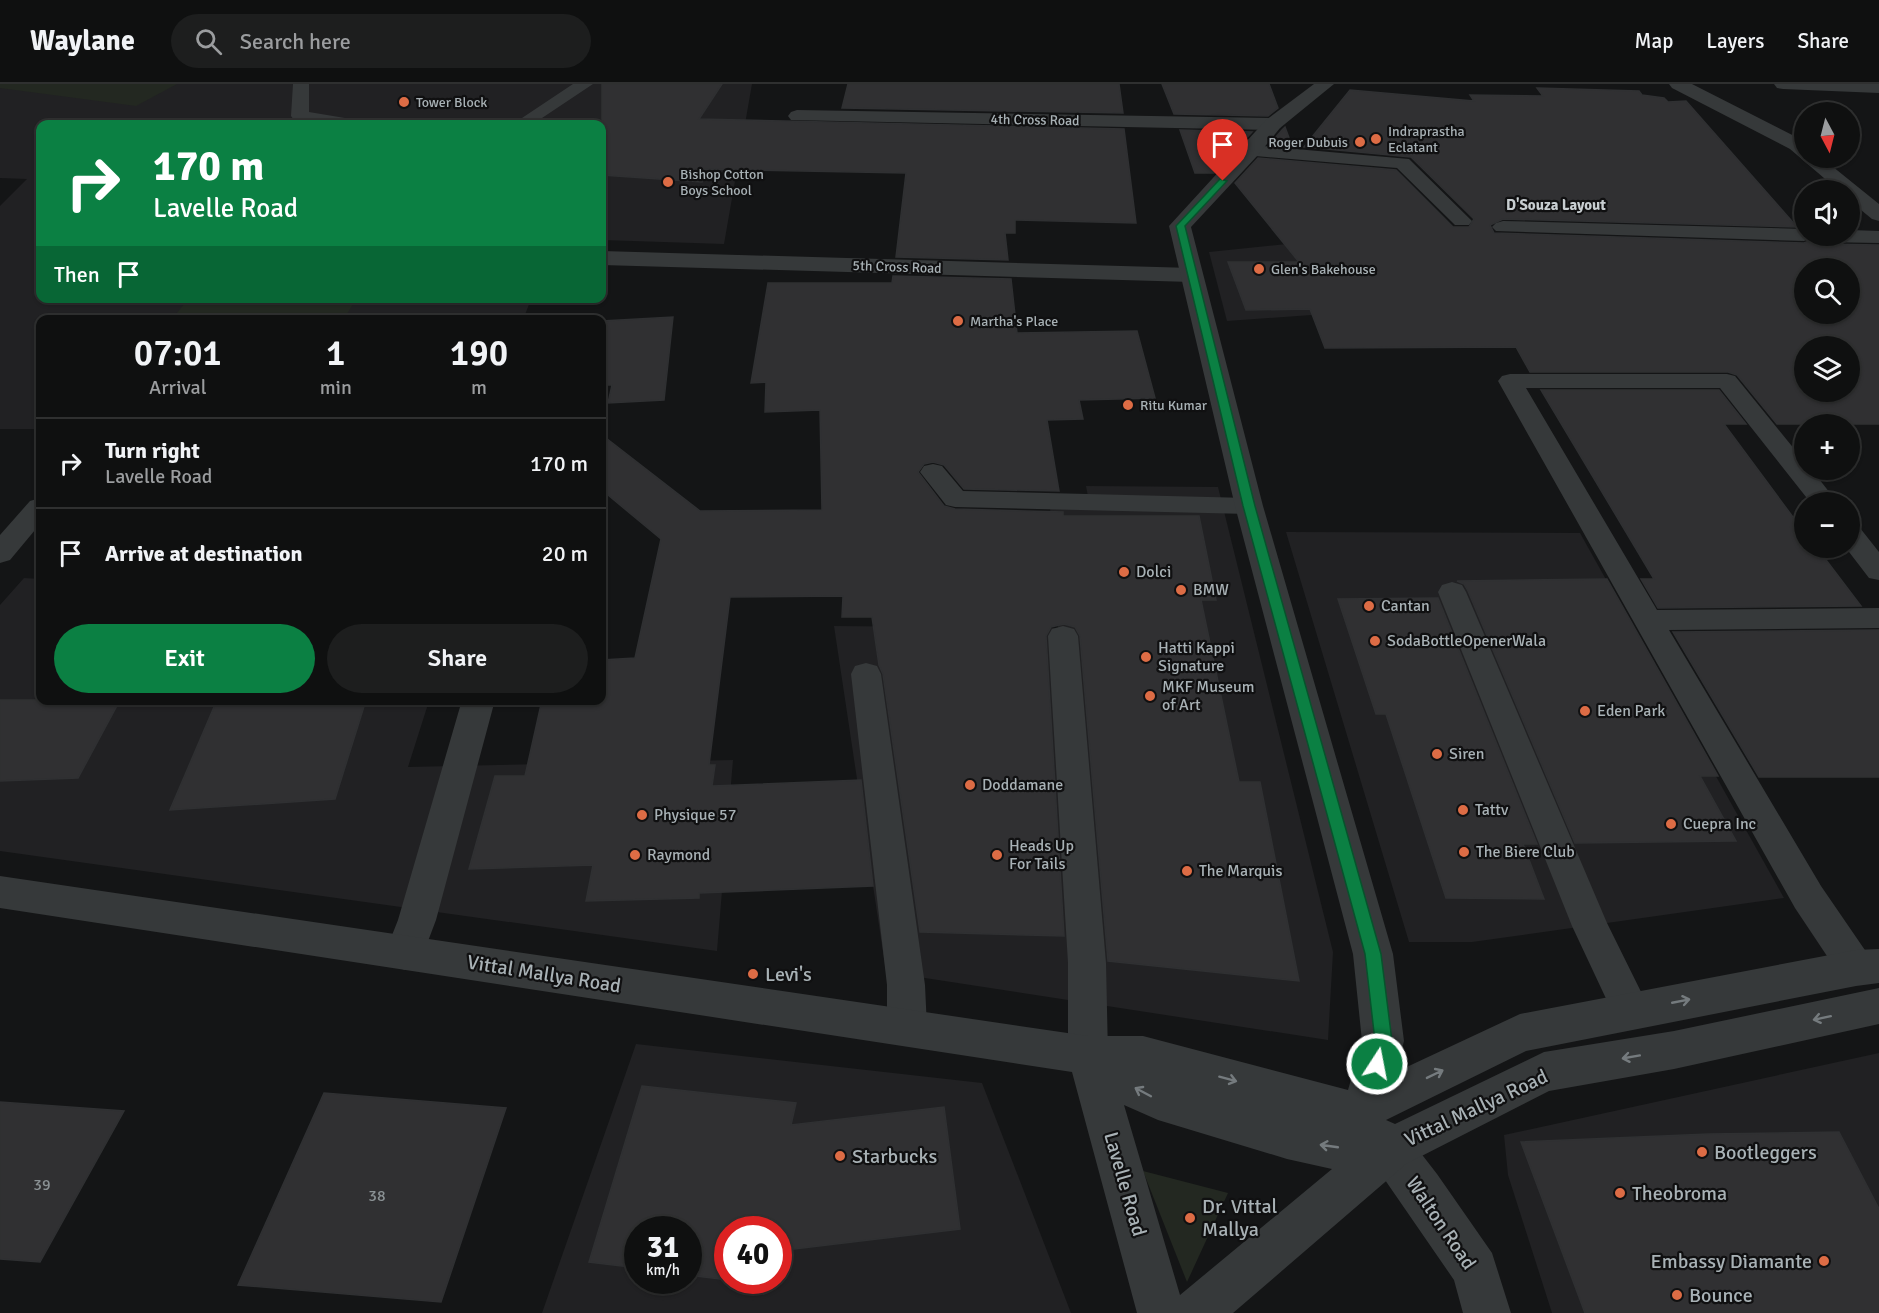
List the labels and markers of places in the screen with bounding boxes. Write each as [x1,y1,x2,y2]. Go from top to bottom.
place label: Tower Block [416,94,487,111]
marker: Tower Block [397,95,411,109]
pin [1197,119,1248,181]
place label: Indraprastha Eclatant [1388,123,1465,156]
marker: Indraprastha Eclatant [1369,132,1383,146]
place label: Roger Dubuis [1268,134,1348,151]
marker: Roger Dubuis [1353,135,1367,149]
place label: Bishop Cotton Boys School [680,166,764,199]
marker: Bishop Cotton Boys School [661,175,675,189]
place label: Glen's Bakehouse [1271,261,1376,278]
marker: Glen's Bakehouse [1252,262,1266,276]
place label: Martha's Place [970,313,1058,330]
marker: Martha's Place [951,314,965,328]
place label: Ritu Kumar [1140,397,1208,414]
marker: Ritu Kumar [1121,398,1135,412]
place label: Dolci [1136,562,1171,582]
marker: Dolci [1117,565,1131,579]
place label: BMW [1193,580,1229,600]
marker: BMW [1174,583,1188,597]
place label: Cantan [1381,596,1430,616]
marker: Cantan [1362,599,1376,613]
place label: SodaBottleOpenerWala [1387,631,1546,651]
marker: SodaBottleOpenerWala [1368,634,1382,648]
place label: Hatti Kappi Signature [1158,638,1235,676]
marker: Hatti Kappi Signature [1139,650,1153,664]
place label: MKF Museum of Art [1162,677,1255,715]
marker: MKF Museum of Art [1143,689,1157,703]
place label: Eden Park [1597,701,1665,721]
marker: Eden Park [1578,704,1592,718]
place label: Siren [1449,744,1485,764]
marker: Siren [1430,747,1444,761]
place label: Doddamane [982,775,1063,795]
marker: Doddamane [963,778,977,792]
place label: Tattv [1475,800,1509,820]
marker: Tattv [1456,803,1470,817]
place label: Physique 57 [654,805,736,825]
marker: Physique 57 [635,808,649,822]
place label: Cuepra Inc [1683,814,1756,834]
marker: Cuepra Inc [1664,817,1678,831]
place label: Heads Up For Tails [1009,836,1074,874]
place label: The Biere Club [1476,842,1575,862]
place label: Raymond [647,845,710,865]
marker: The Biere Club [1457,845,1471,859]
marker: Raymond [628,848,642,862]
marker: Heads Up For Tails [990,848,1004,862]
place label: The Marquis [1199,861,1282,881]
marker: The Marquis [1180,864,1194,878]
place label: Levi's [765,962,812,987]
marker: Levi's [746,967,760,981]
place label: Bootleggers [1714,1140,1817,1165]
place label: Starbucks [852,1144,938,1169]
marker: Bootleggers [1695,1145,1709,1159]
marker: Starbucks [833,1149,847,1163]
place label: Theobroma [1632,1181,1727,1206]
marker: Theobroma [1613,1186,1627,1200]
place label: Dr. Vittal Mallya [1202,1194,1278,1242]
marker: Dr. Vittal Mallya [1183,1211,1197,1225]
place label: Embassy Diamante [1650,1249,1812,1274]
marker: Embassy Diamante [1817,1254,1831,1268]
place label: Bounce [1689,1283,1753,1308]
marker: Bounce [1670,1288,1684,1302]

